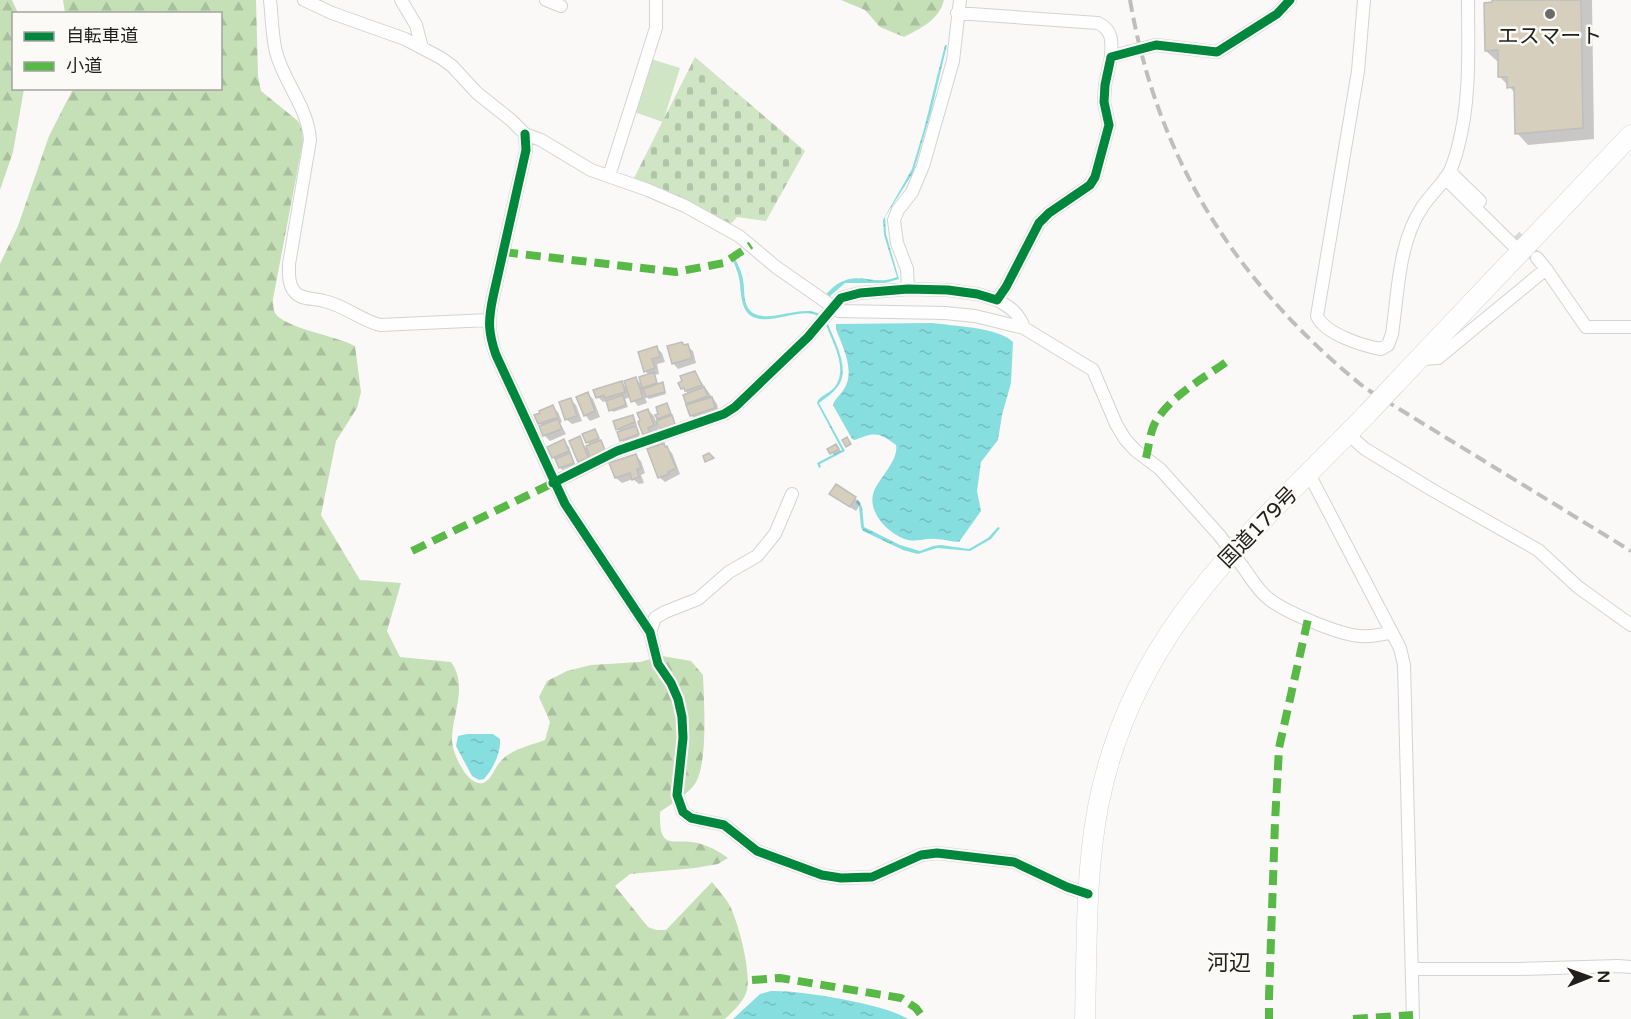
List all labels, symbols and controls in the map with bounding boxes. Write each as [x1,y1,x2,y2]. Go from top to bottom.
marker: エスマート [1543,7,1557,21]
legend [12,12,222,90]
place label: エスマート [1498,24,1602,49]
text: 自転車道 [66,25,138,47]
text: 小道 [66,55,102,77]
street label: 国道179号 [1214,482,1303,573]
north arrow [1559,947,1619,1007]
district label: 河辺 [1207,950,1251,976]
text: N [1593,970,1613,983]

